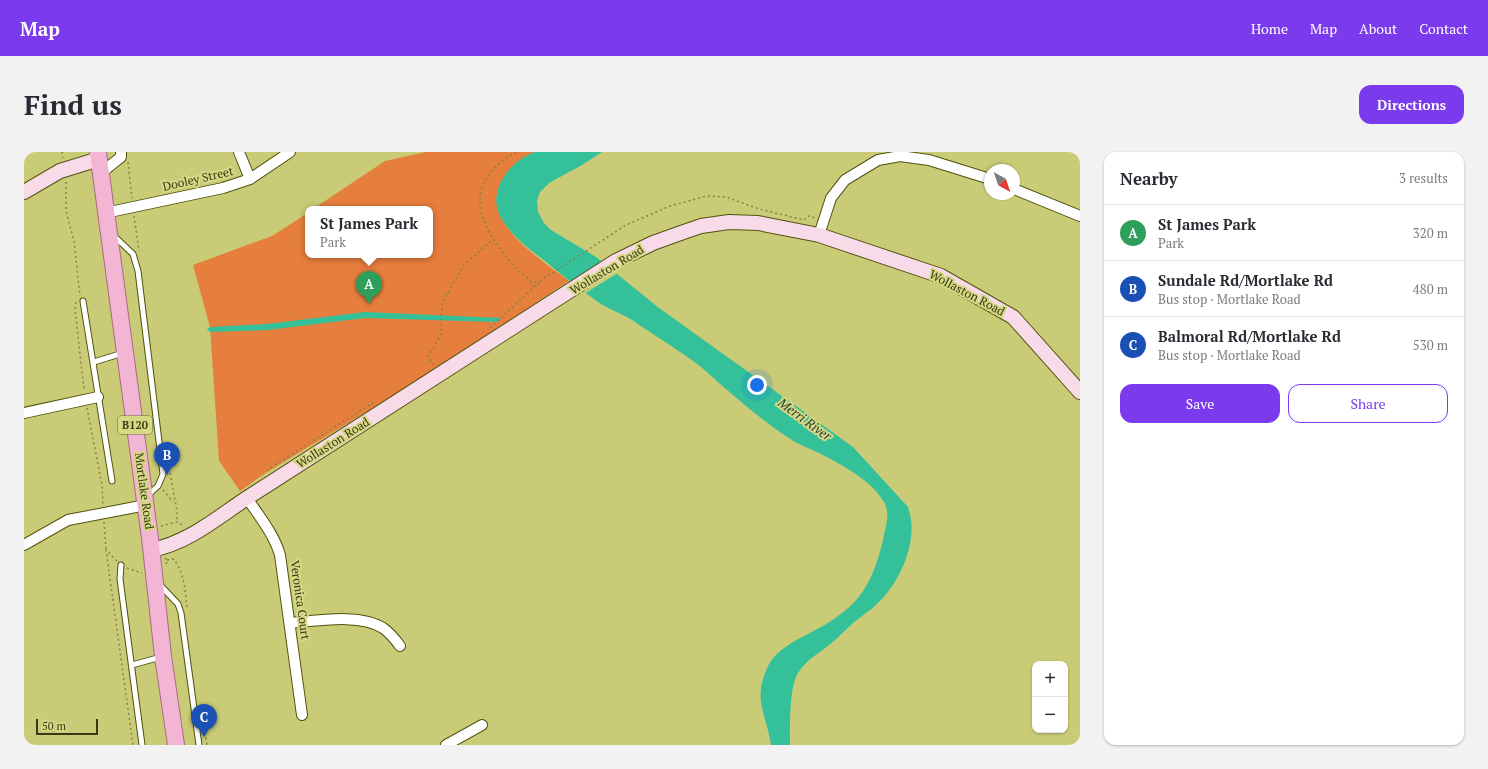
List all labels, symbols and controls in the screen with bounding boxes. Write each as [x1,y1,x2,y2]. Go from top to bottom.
text: Map [20,16,60,41]
text: Home [1251,19,1288,38]
text: Map [1310,19,1337,38]
text: About [1359,19,1397,38]
text: Contact [1419,19,1468,38]
button: Directions [1359,85,1464,124]
text: Find us [24,86,122,123]
street label: Dooley Street [161,163,235,194]
north arrow [984,164,1020,200]
text: Nearby [1120,167,1178,190]
text: 3 results [1399,169,1448,187]
popup [305,206,433,258]
text: St James Park [320,213,418,233]
text: St James Park [1158,214,1256,234]
text: A [1128,224,1138,242]
text: 320 m [1413,224,1448,242]
text: Park [320,233,346,251]
text: Park [1158,234,1184,252]
street label: Wollaston Road [567,241,647,297]
street label: Wollaston Road [927,266,1008,319]
text: Sundale Rd/Mortlake Rd [1158,270,1333,290]
pin: A [356,271,382,304]
text: B [1129,280,1137,298]
text: 480 m [1413,280,1448,298]
text: Bus stop · Mortlake Road [1158,290,1301,308]
text: Balmoral Rd/Mortlake Rd [1158,326,1341,346]
text: C [1129,336,1137,354]
text: 530 m [1413,336,1448,354]
text: Bus stop · Mortlake Road [1158,346,1301,364]
your location [747,375,767,395]
button: Save [1120,384,1280,423]
button: Share [1288,384,1448,423]
water label: Merri River [774,393,836,445]
street label: Wollaston Road [293,414,372,471]
road number: B120 [118,416,152,434]
pin: B [154,442,180,475]
street label: Mortlake Road [132,451,157,531]
street label: Veronica Court [288,559,314,641]
map controls [1032,661,1068,733]
button: + [1032,661,1068,697]
button: − [1032,697,1068,733]
pin: C [191,704,217,737]
scale bar [36,717,98,736]
text: 50 m [42,719,66,733]

